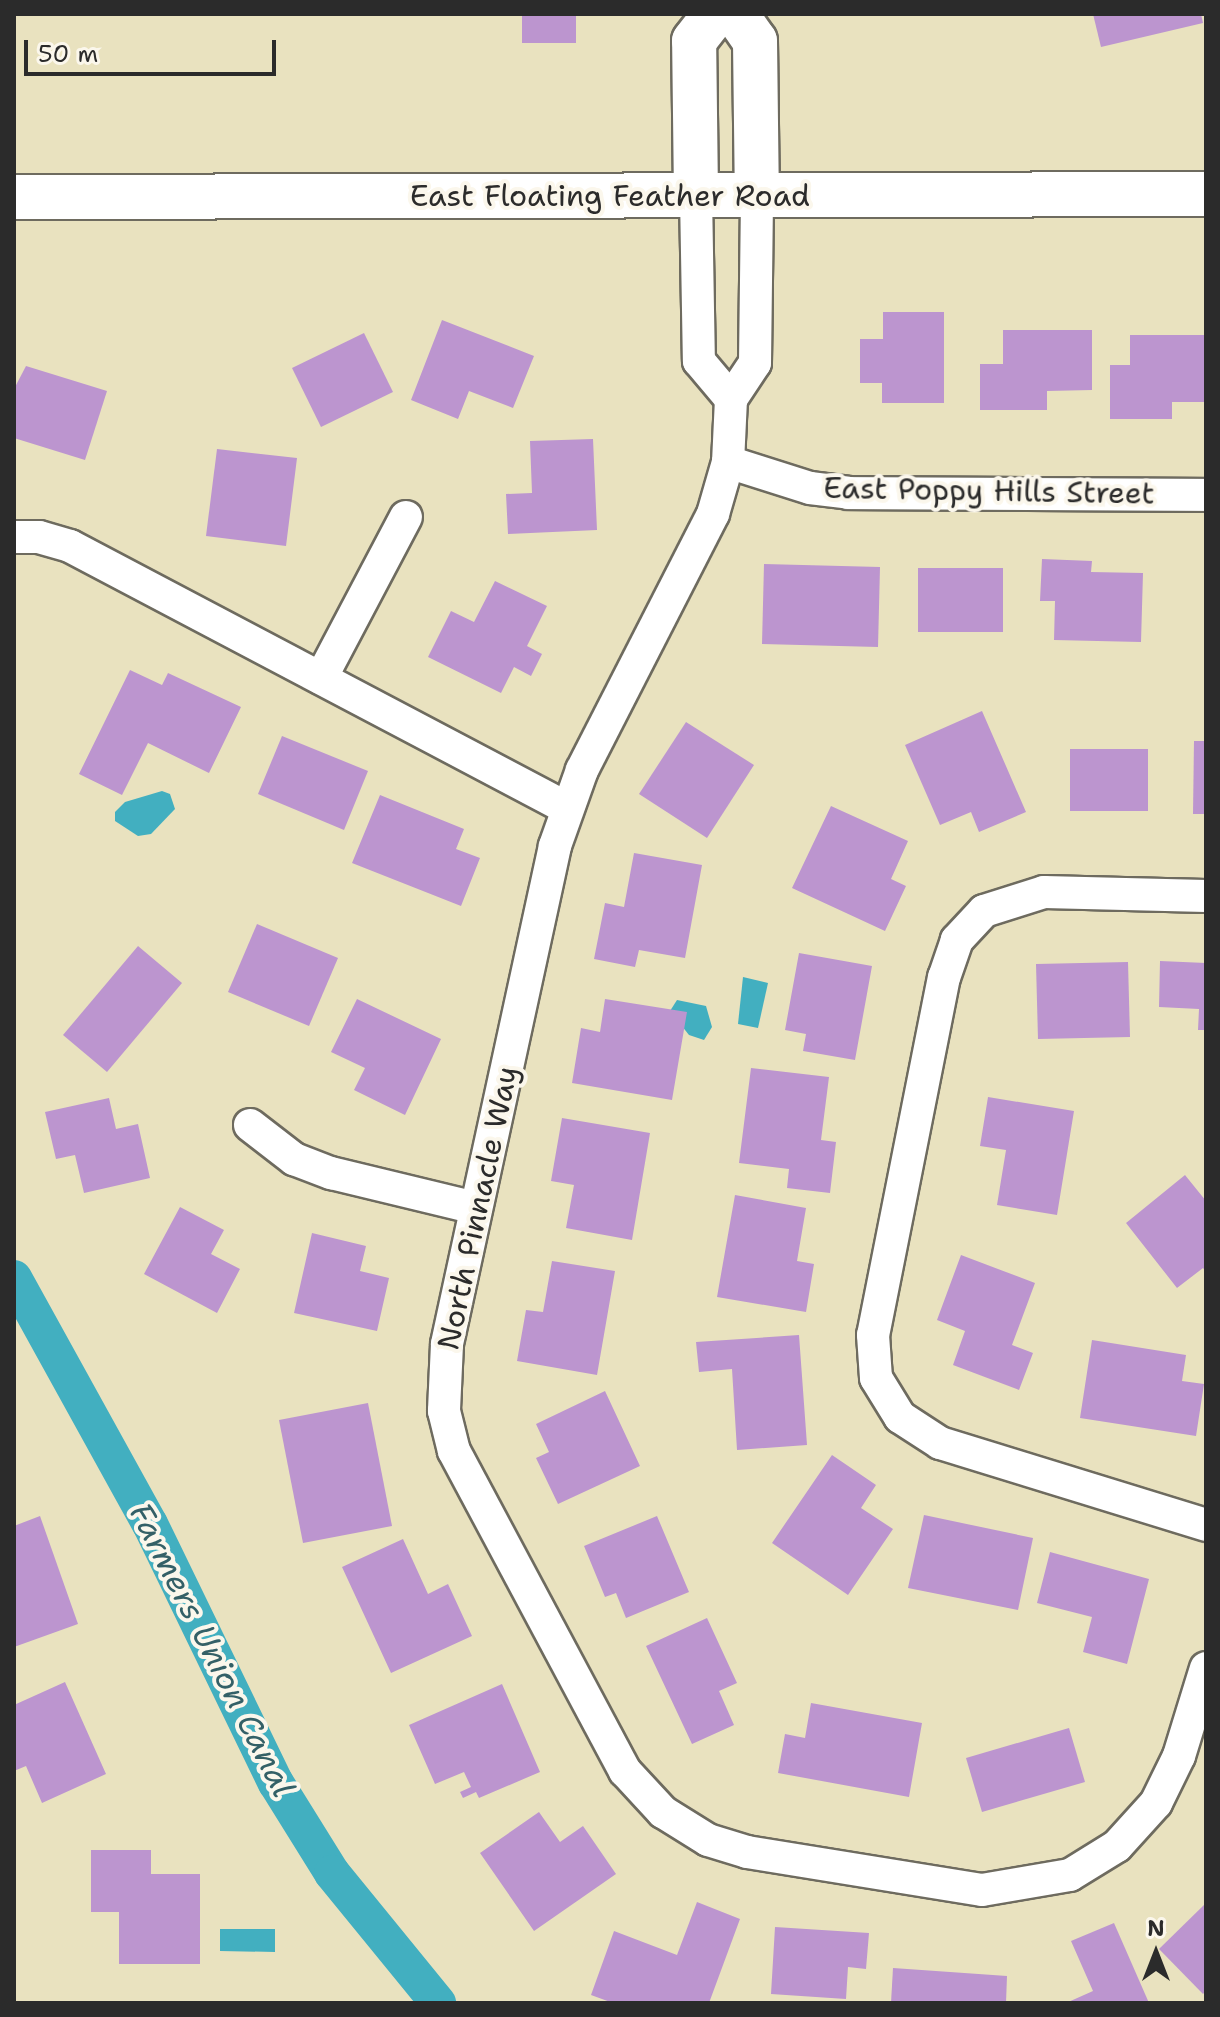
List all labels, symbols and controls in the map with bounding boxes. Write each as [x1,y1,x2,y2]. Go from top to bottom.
scale bar [28,24,280,74]
text: 50 m [38,38,98,70]
street label: East Floating Feather Road [410,178,810,214]
street label: East Poppy Hills Street [823,470,1155,512]
street label: North Pinnacle Way [430,1063,526,1353]
water label: Farmers Union Canal [121,1497,303,1803]
north arrow [1116,1913,1196,1993]
text: N [1147,1914,1165,1943]

